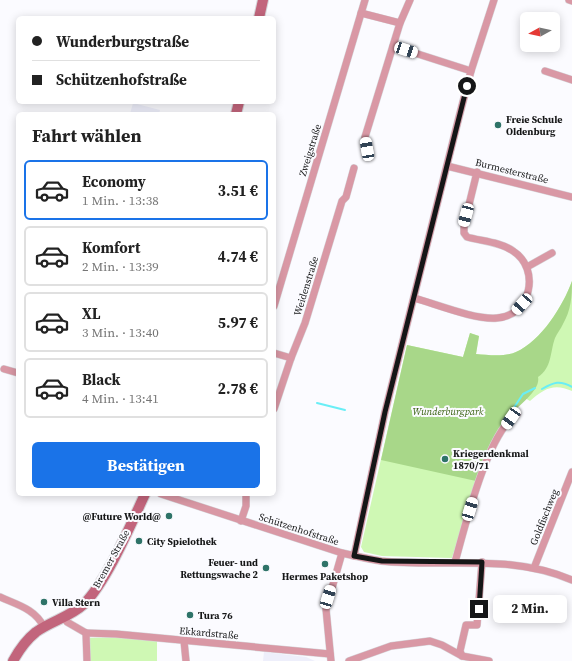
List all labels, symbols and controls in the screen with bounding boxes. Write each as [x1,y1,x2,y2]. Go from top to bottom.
north arrow [520,12,560,52]
map controls [520,12,560,52]
text: Wunderburgstraße [56,31,189,52]
car [393,41,419,59]
text: Schützenhofstraße [56,69,187,90]
route start [458,77,476,95]
place label: Freie Schule Oldenburg [506,113,563,138]
marker: Freie Schule Oldenburg [493,120,503,130]
street label: Zweigstraße [296,122,324,178]
text: Fahrt wählen [32,123,142,148]
car [359,136,375,162]
street label: Burmesterstraße [474,156,550,186]
text: Economy [82,171,146,192]
icon: car [34,172,70,208]
text: 3.51 € [218,180,258,201]
text: 1 Min. · 13:38 [82,192,159,209]
car [457,202,475,228]
text: Komfort [82,237,140,258]
icon: car [34,238,70,274]
text: 4.74 € [218,246,258,267]
street label: Weidenstraße [291,255,321,317]
text: 2 Min. · 13:39 [82,258,159,275]
car [510,291,534,317]
text: XL [82,303,101,324]
icon: car [34,304,70,340]
text: 5.97 € [218,312,258,333]
text: 3 Min. · 13:40 [82,324,159,341]
text: Black [82,369,121,390]
icon: car [34,370,70,406]
text: 2.78 € [218,378,258,399]
text: 4 Min. · 13:41 [82,390,159,407]
park label: Wunderburgpark [412,405,484,418]
car [499,405,523,431]
button: Bestätigen [32,442,260,488]
place label: Kriegerdenkmal 1870/71 [453,447,529,472]
marker: Kriegerdenkmal 1870/71 [440,454,450,464]
street label: Goldfischweg [527,487,561,547]
car [461,496,479,522]
place label: @Future World@ [83,510,161,523]
street label: Schützenhofstraße [257,510,341,548]
marker: @Future World@ [164,511,174,521]
street label: Bremer Straße [90,528,132,590]
place label: City Spielothek [147,535,217,548]
marker: City Spielothek [134,536,144,546]
place label: Feuer- und Rettungswache 2 [180,556,259,581]
marker: Hermes Paketshop [320,559,330,569]
marker: Feuer- und Rettungswache 2 [261,563,271,573]
place label: Hermes Paketshop [282,570,368,583]
car [319,584,337,610]
callout: 2 Min. [493,595,567,623]
place label: Villa Stern [52,596,100,609]
marker: Villa Stern [39,597,49,607]
route end [470,600,488,618]
text: 2 Min. [511,600,549,617]
place label: Tura 76 [198,609,233,622]
marker: Tura 76 [185,610,195,620]
street label: Ekkardstraße [179,624,239,642]

